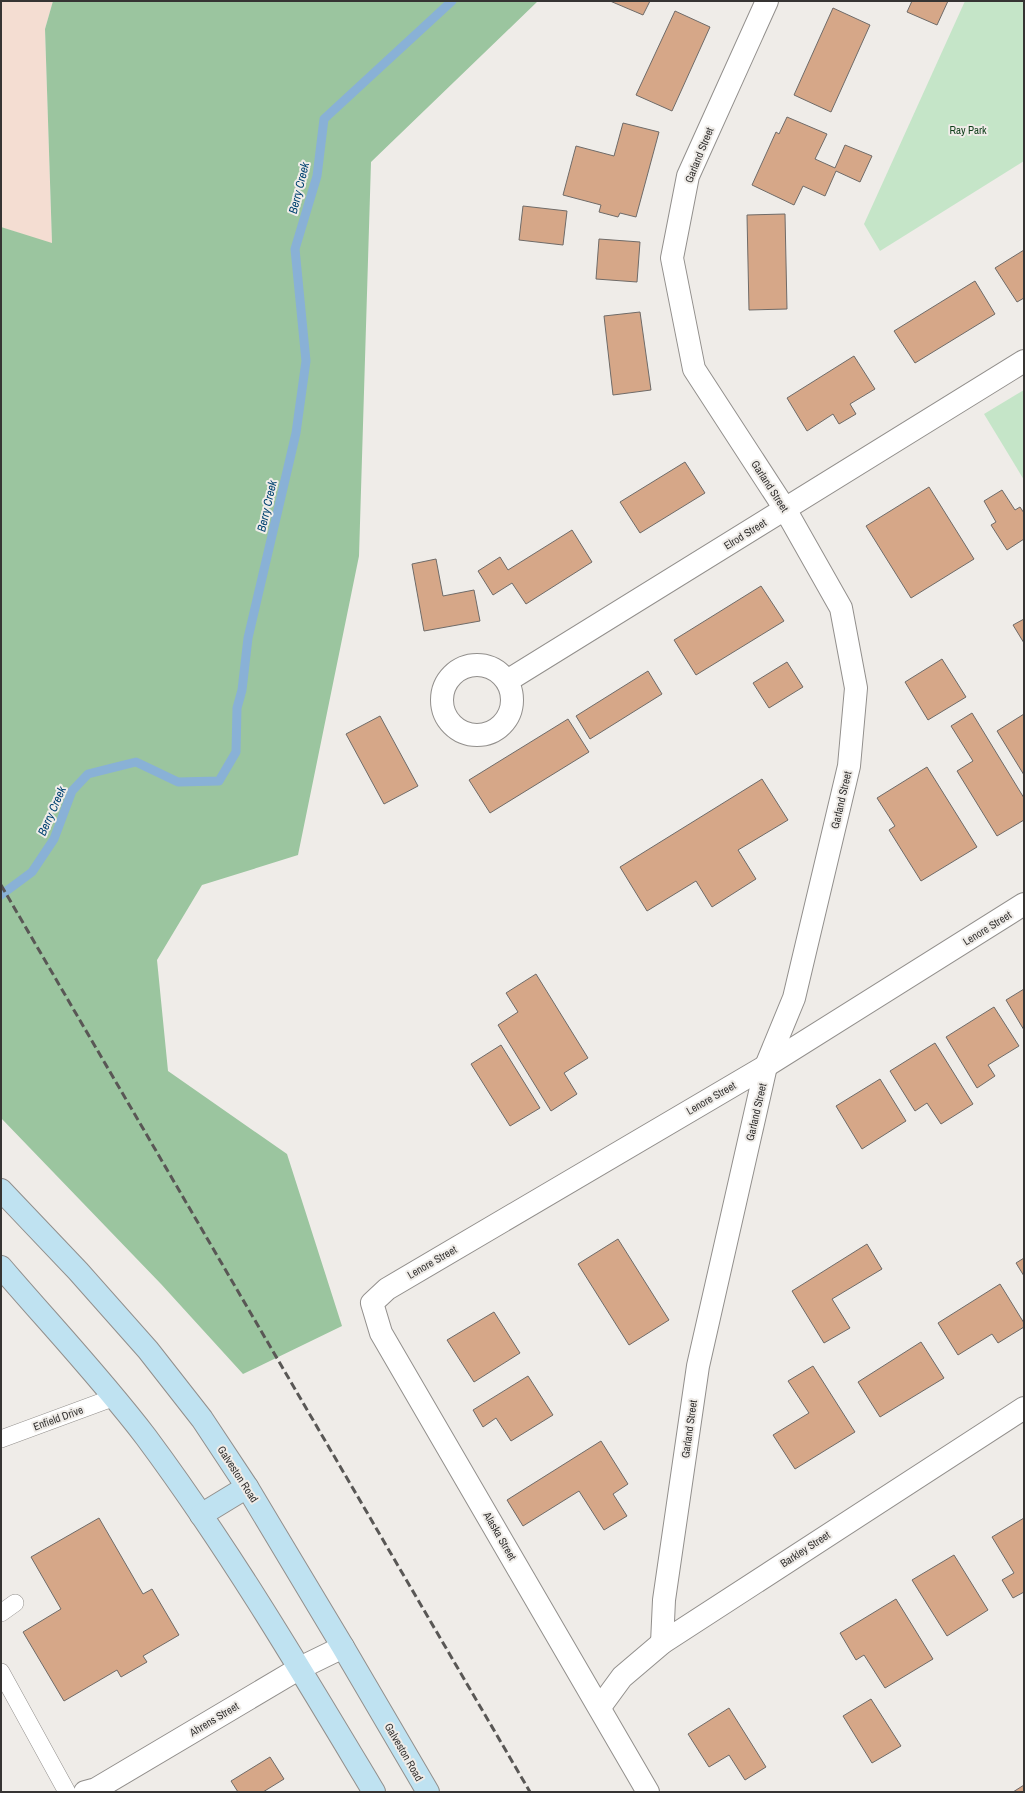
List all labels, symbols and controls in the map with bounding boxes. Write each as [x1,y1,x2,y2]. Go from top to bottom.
park label: Ray Park [949,123,987,137]
street label: Garland Street [682,125,717,185]
water label: Berry Creek [285,160,313,215]
street label: Garland Street [748,458,792,515]
water label: Berry Creek [253,478,281,533]
street label: Elrod Street [721,515,769,553]
street label: Garland Street [828,769,855,830]
water label: Berry Creek [34,783,70,838]
street label: Lenore Street [960,907,1014,948]
street label: Lenore Street [684,1078,739,1118]
street label: Garland Street [743,1081,770,1142]
street label: Lenore Street [405,1242,460,1282]
street label: Garland Street [678,1398,700,1459]
street label: Enfield Drive [31,1403,85,1433]
street label: Galveston Road [215,1443,261,1505]
street label: Alaska Street [480,1508,520,1563]
street label: Barkley Street [777,1527,833,1570]
street label: Ahrens Street [186,1699,242,1740]
street label: Galveston Road [382,1720,426,1784]

